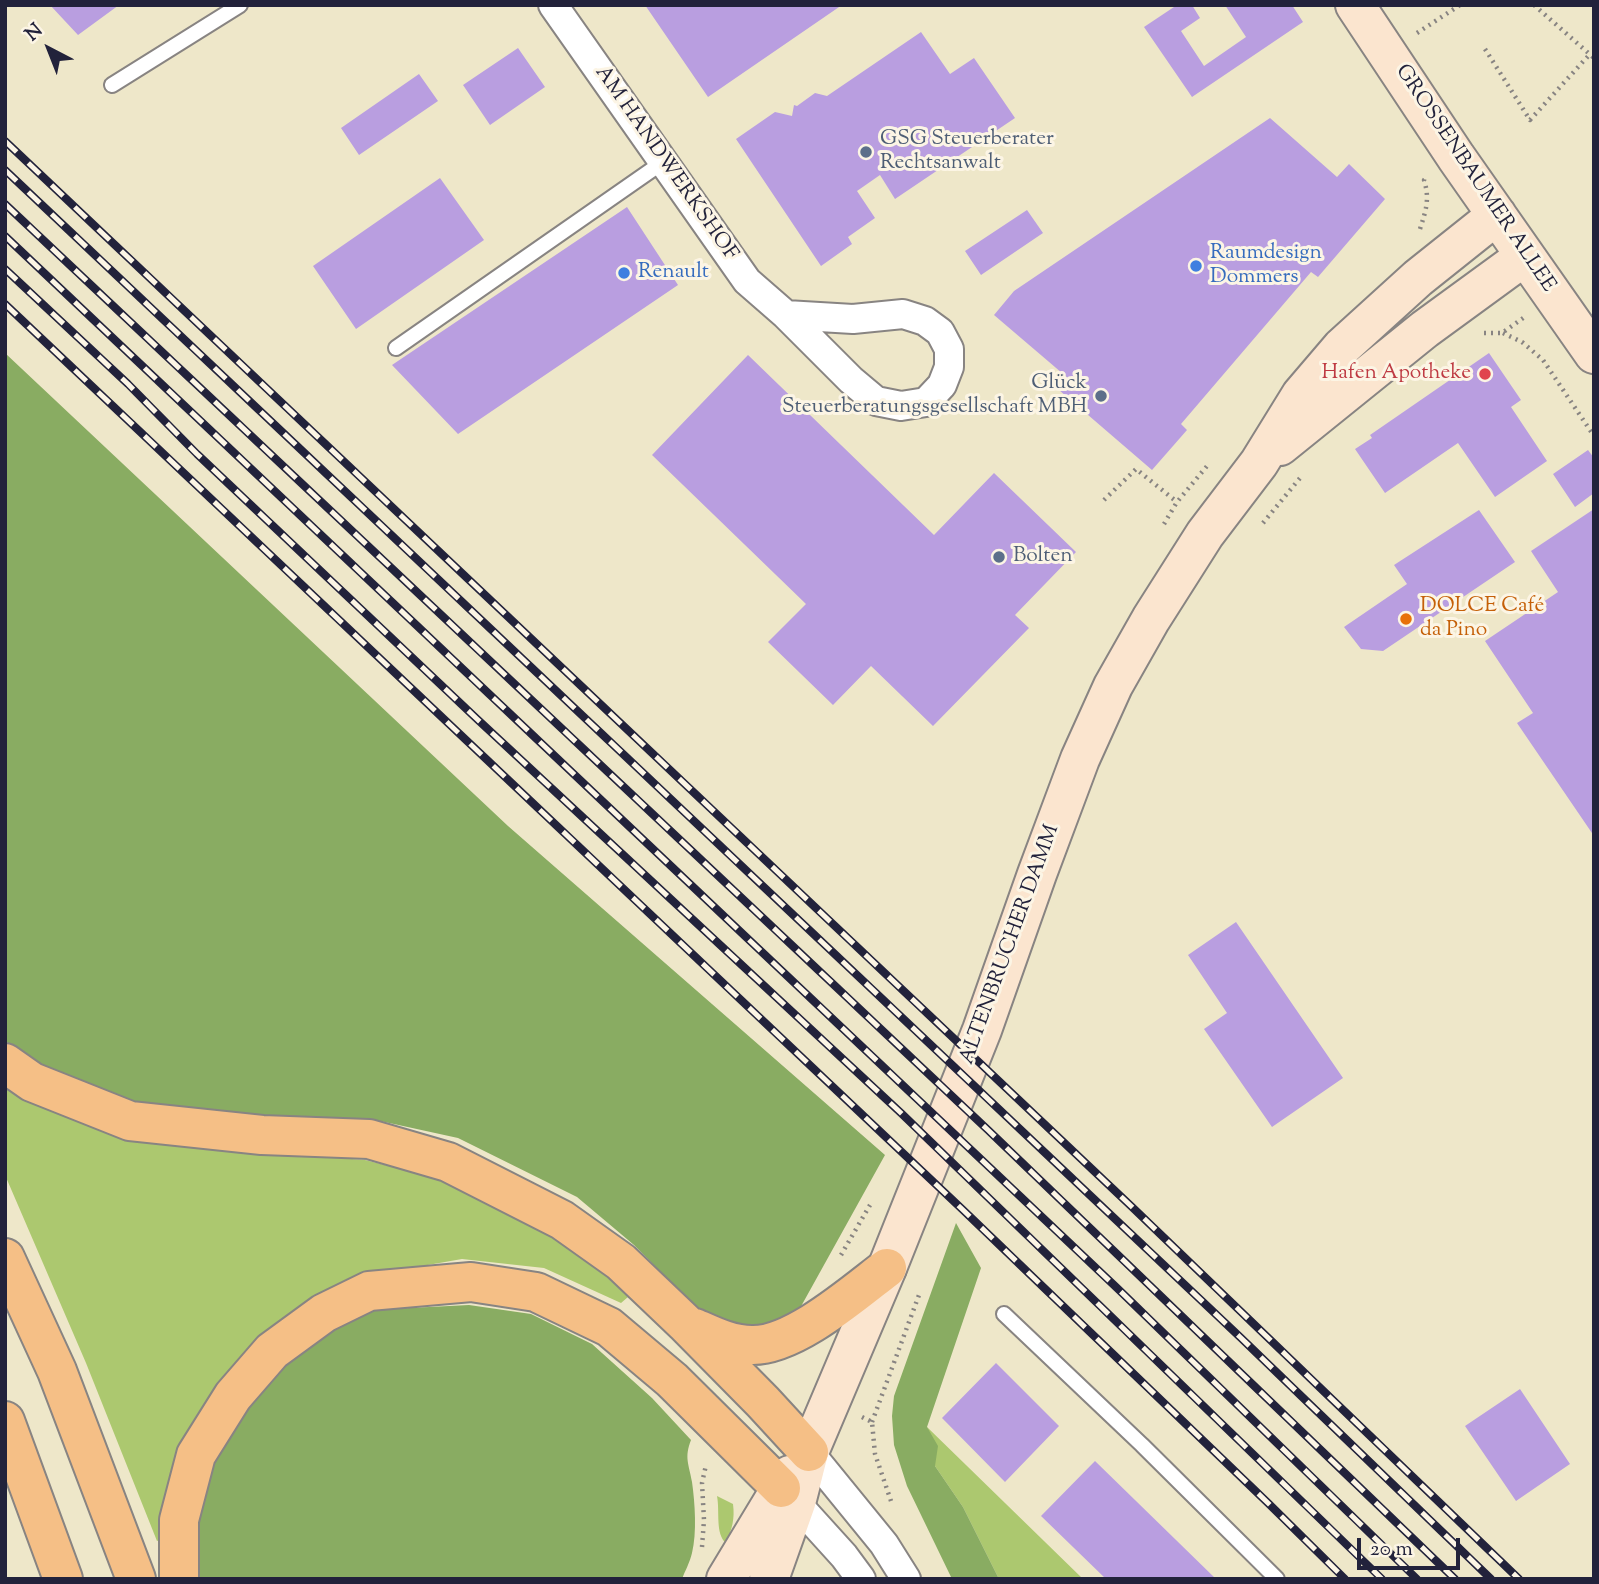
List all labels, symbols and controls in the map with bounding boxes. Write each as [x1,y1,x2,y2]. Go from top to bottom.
north arrow [14,14,84,84]
text: N [20,18,49,48]
street label: GROSSENBAUMER ALLEE [1388,61,1560,297]
street label: AM HANDWERKSHOF [588,62,742,266]
place label: GSG Steuerberater Rechtsanwalt [880,127,1054,177]
marker: GSG Steuerberater Rechtsanwalt [858,144,874,160]
place label: Raumdesign Dommers [1210,241,1322,291]
marker: Raumdesign Dommers [1188,258,1204,274]
place label: Renault [638,260,709,286]
marker: Renault [616,265,632,281]
place label: Hafen Apotheke [1322,361,1471,387]
marker: Hafen Apotheke [1477,366,1493,382]
place label: Glück Steuerberatungsgesellschaft MBH [782,371,1087,421]
marker: Glück Steuerberatungsgesellschaft MBH [1093,388,1109,404]
place label: Bolten [1013,544,1073,570]
marker: Bolten [991,549,1007,565]
place label: DOLCE Café da Pino [1420,594,1544,644]
marker: DOLCE Café da Pino [1398,611,1414,627]
street label: ALTENBRUCHER DAMM [956,822,1066,1068]
scale bar [1361,1524,1464,1568]
text: 20 m [1370,1535,1413,1565]

